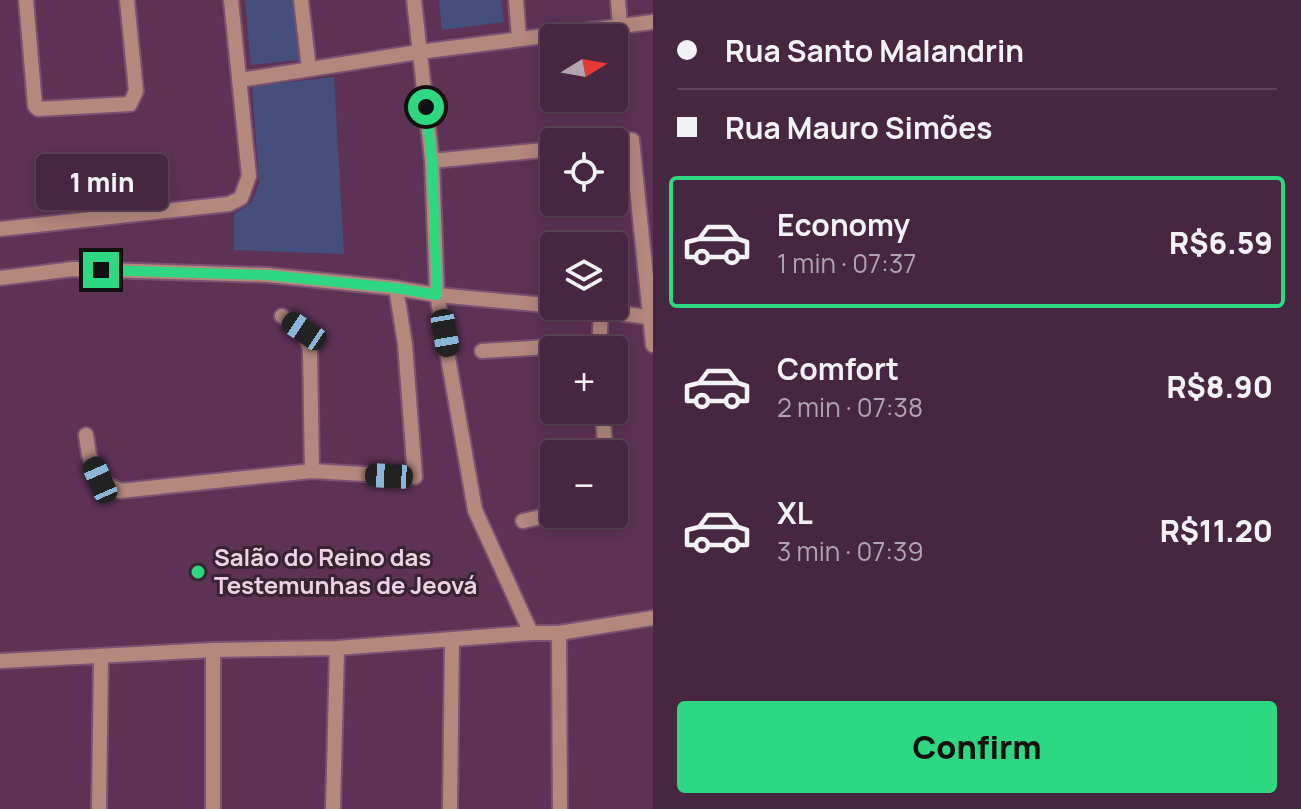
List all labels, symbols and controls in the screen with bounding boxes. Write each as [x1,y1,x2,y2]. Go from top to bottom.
north arrow [540,24,628,112]
map controls [540,24,628,528]
text: Rua Santo Malandrin [725,30,1024,71]
route start [408,89,444,125]
text: Rua Mauro Simões [725,107,992,148]
button: locate [540,128,628,216]
callout: 1 min [35,154,167,210]
text: 1 min [69,164,135,200]
text: Economy [777,204,910,245]
icon: car [681,206,753,278]
text: R$6.59 [1169,222,1273,263]
button: layers [540,232,628,320]
text: 1 min · 07:37 [777,245,916,281]
route end [83,252,119,288]
car [429,307,461,359]
car [277,308,331,354]
button: + [540,336,628,424]
text: Comfort [777,348,899,389]
icon: car [681,350,753,422]
text: R$8.90 [1166,366,1273,407]
text: 2 min · 07:38 [777,389,923,425]
button: − [540,440,628,528]
car [79,453,121,507]
car [364,463,414,489]
text: XL [777,492,813,533]
icon: car [681,494,753,566]
text: R$11.20 [1160,510,1273,551]
text: 3 min · 07:39 [777,533,924,569]
place label: Salão do Reino das Testemunhas de Jeová [214,540,477,601]
marker: Salão do Reino das Testemunhas de Jeová [189,563,207,581]
button: Confirm [677,701,1277,793]

